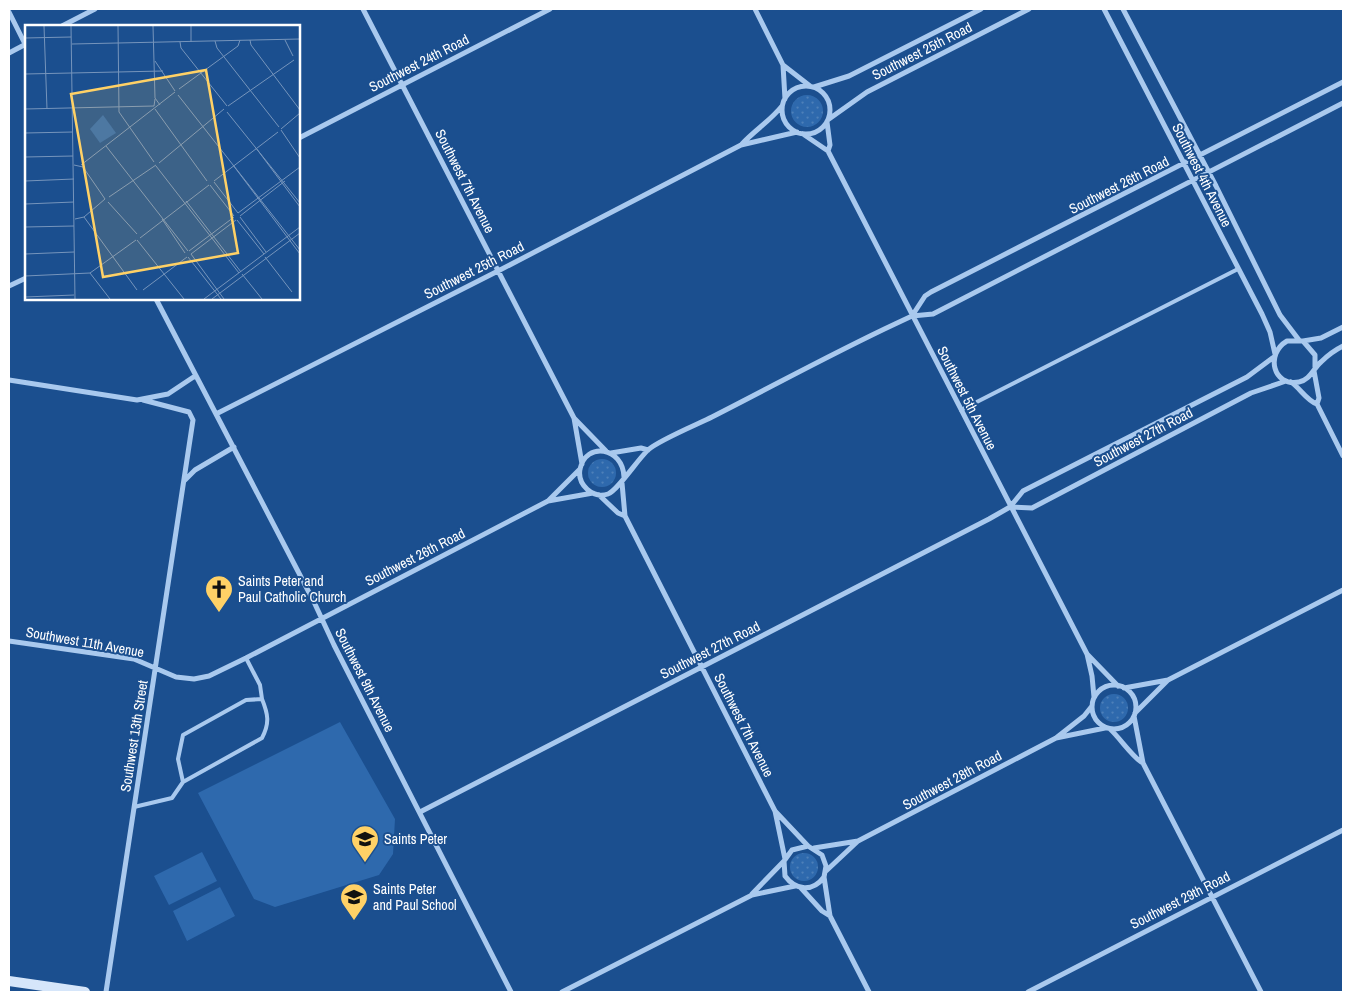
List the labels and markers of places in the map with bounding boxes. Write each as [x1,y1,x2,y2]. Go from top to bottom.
place label: Saints Peter and Paul Catholic Church [238,572,346,606]
church icon: Saints Peter and Paul Catholic Church [204,574,234,613]
school or university icon: Saints Peter [350,824,380,863]
place label: Saints Peter [384,830,447,848]
place label: Saints Peter and Paul School [373,880,457,914]
school or university icon: Saints Peter and Paul School [339,882,369,921]

